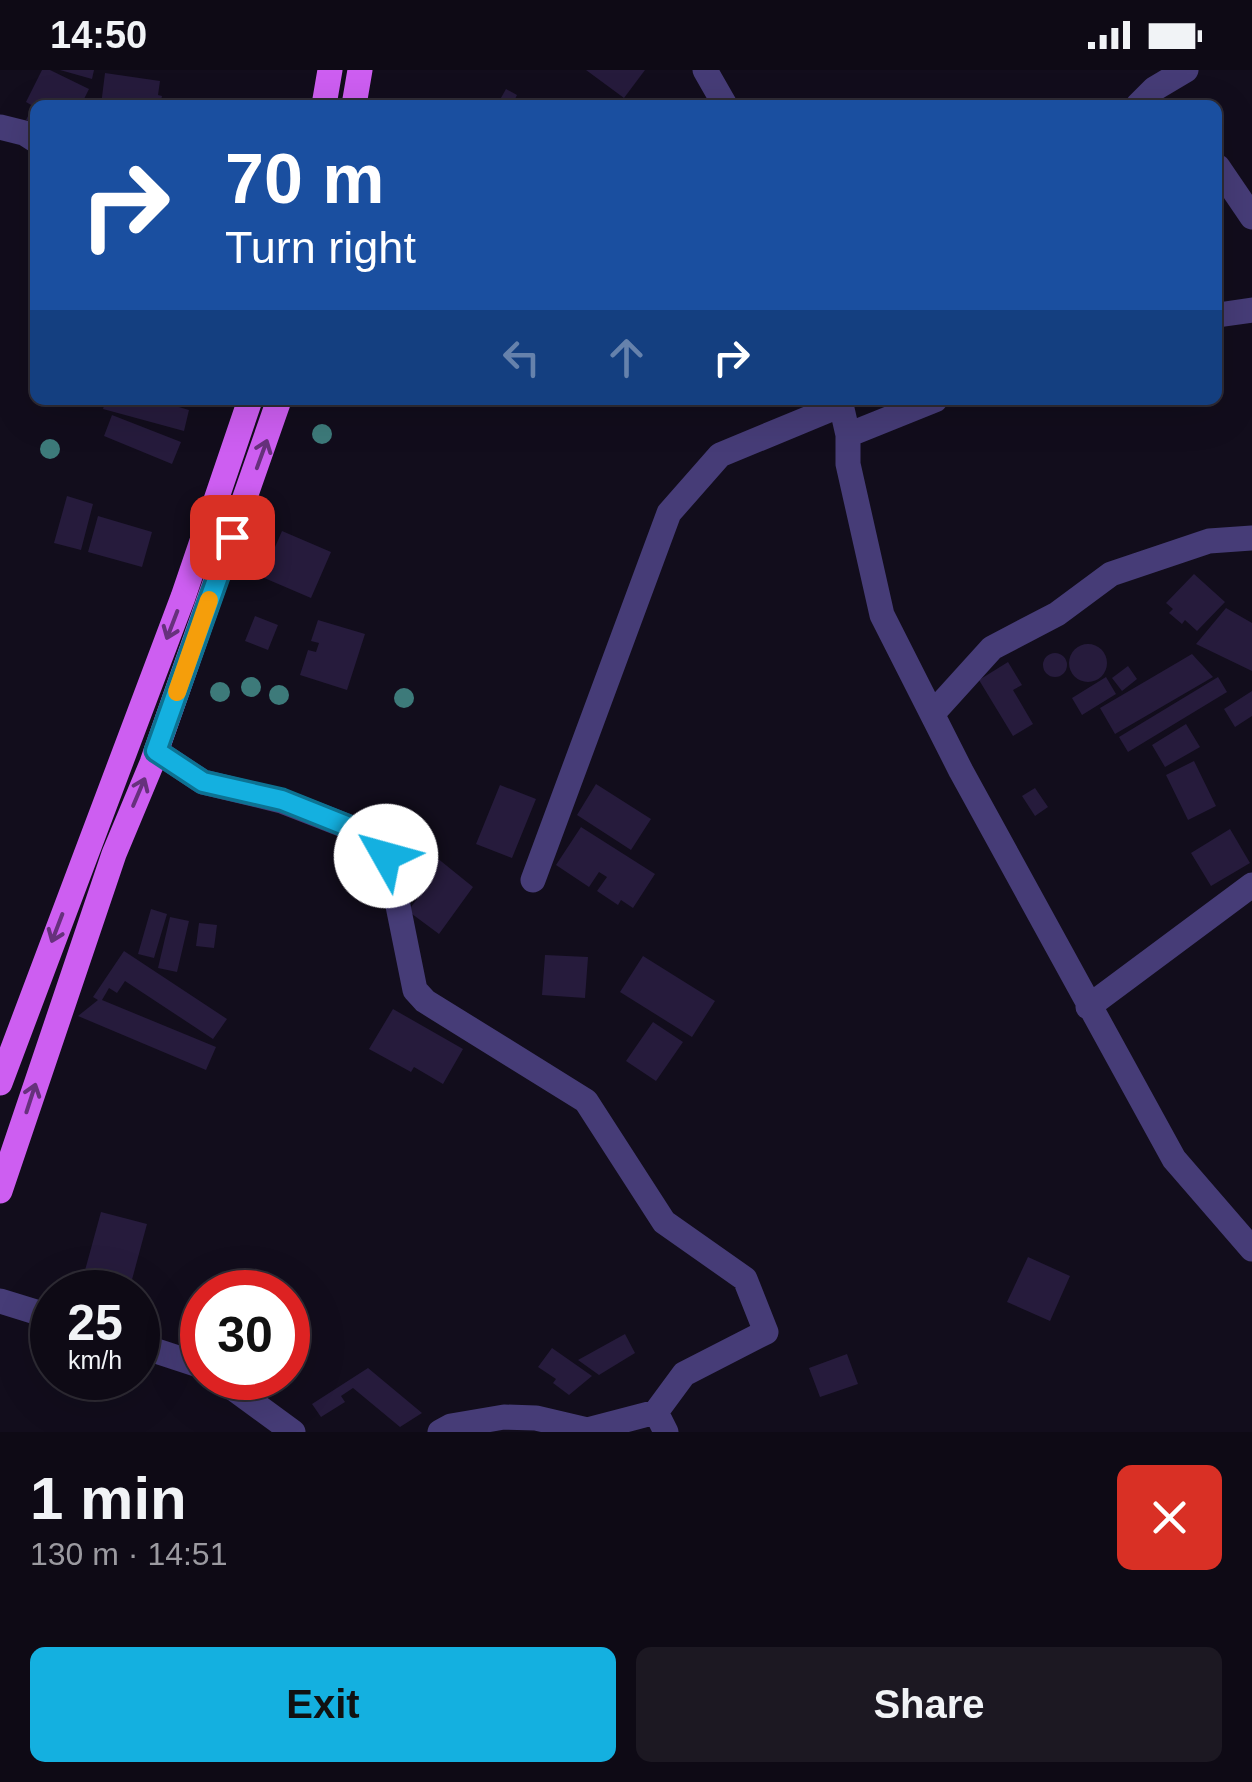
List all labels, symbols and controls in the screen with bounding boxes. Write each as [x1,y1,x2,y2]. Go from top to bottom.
text: 14:50 [50,14,147,56]
icon: right [60,140,190,270]
text: 70 m [225,140,385,218]
text: Turn right [225,222,416,273]
icon: left [494,330,549,385]
icon: ahead [599,330,654,385]
icon: right [704,330,759,385]
one-way arrow [254,439,272,470]
pin [190,495,275,580]
icon: arrive [205,510,260,565]
one-way arrow [162,609,180,639]
one-way arrow [132,777,150,808]
position arrow [334,804,438,908]
one-way arrow [47,912,65,943]
one-way arrow [23,1083,41,1115]
speed limit sign: 30 [180,1270,310,1400]
text: 25 [67,1295,123,1351]
text: km/h [68,1346,122,1374]
text: 1 min [30,1465,187,1532]
button: close [1117,1465,1222,1570]
text: 130 m · 14:51 [30,1536,227,1572]
button: Exit [30,1647,616,1762]
button: Share [636,1647,1222,1762]

